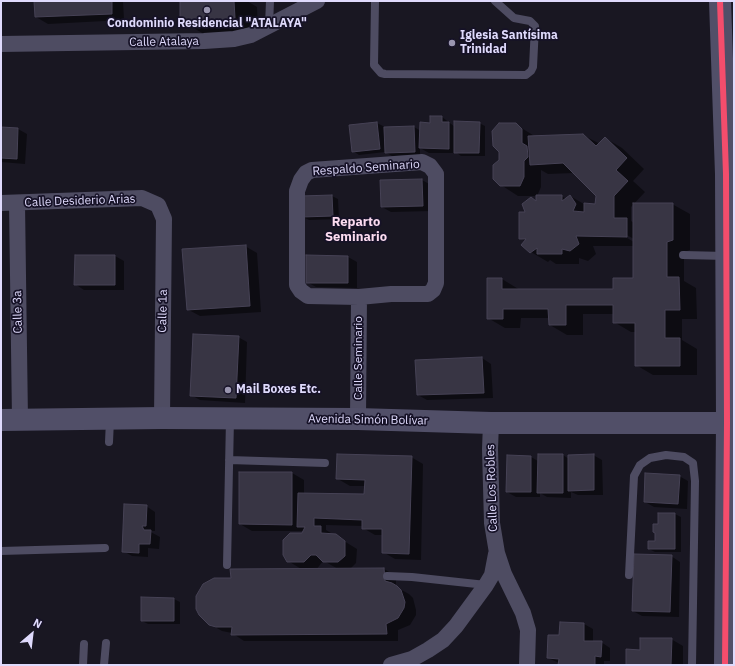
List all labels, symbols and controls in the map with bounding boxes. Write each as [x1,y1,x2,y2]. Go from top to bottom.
marker: Condominio Residencial "ATALAYA" [202,5,212,15]
place label: Condominio Residencial "ATALAYA" [107,17,307,31]
place label: Iglesia Santísima Trinidad [460,29,558,57]
street label: Calle Atalaya [129,34,199,50]
marker: Iglesia Santísima Trinidad [447,38,457,48]
street label: Respaldo Seminario [312,157,420,179]
street label: Calle Desiderio Arias [24,192,136,210]
district label: Reparto Seminario [325,214,387,245]
street label: Calle 1a [155,289,171,333]
street label: Calle 3a [10,290,26,334]
street label: Calle Seminario [352,316,366,400]
place label: Mail Boxes Etc. [236,383,321,397]
marker: Mail Boxes Etc. [223,385,233,395]
street label: Avenida Simón Bolívar [308,412,428,428]
street label: Calle Los Robles [483,444,501,532]
north arrow [12,614,52,654]
text: N [31,615,44,631]

